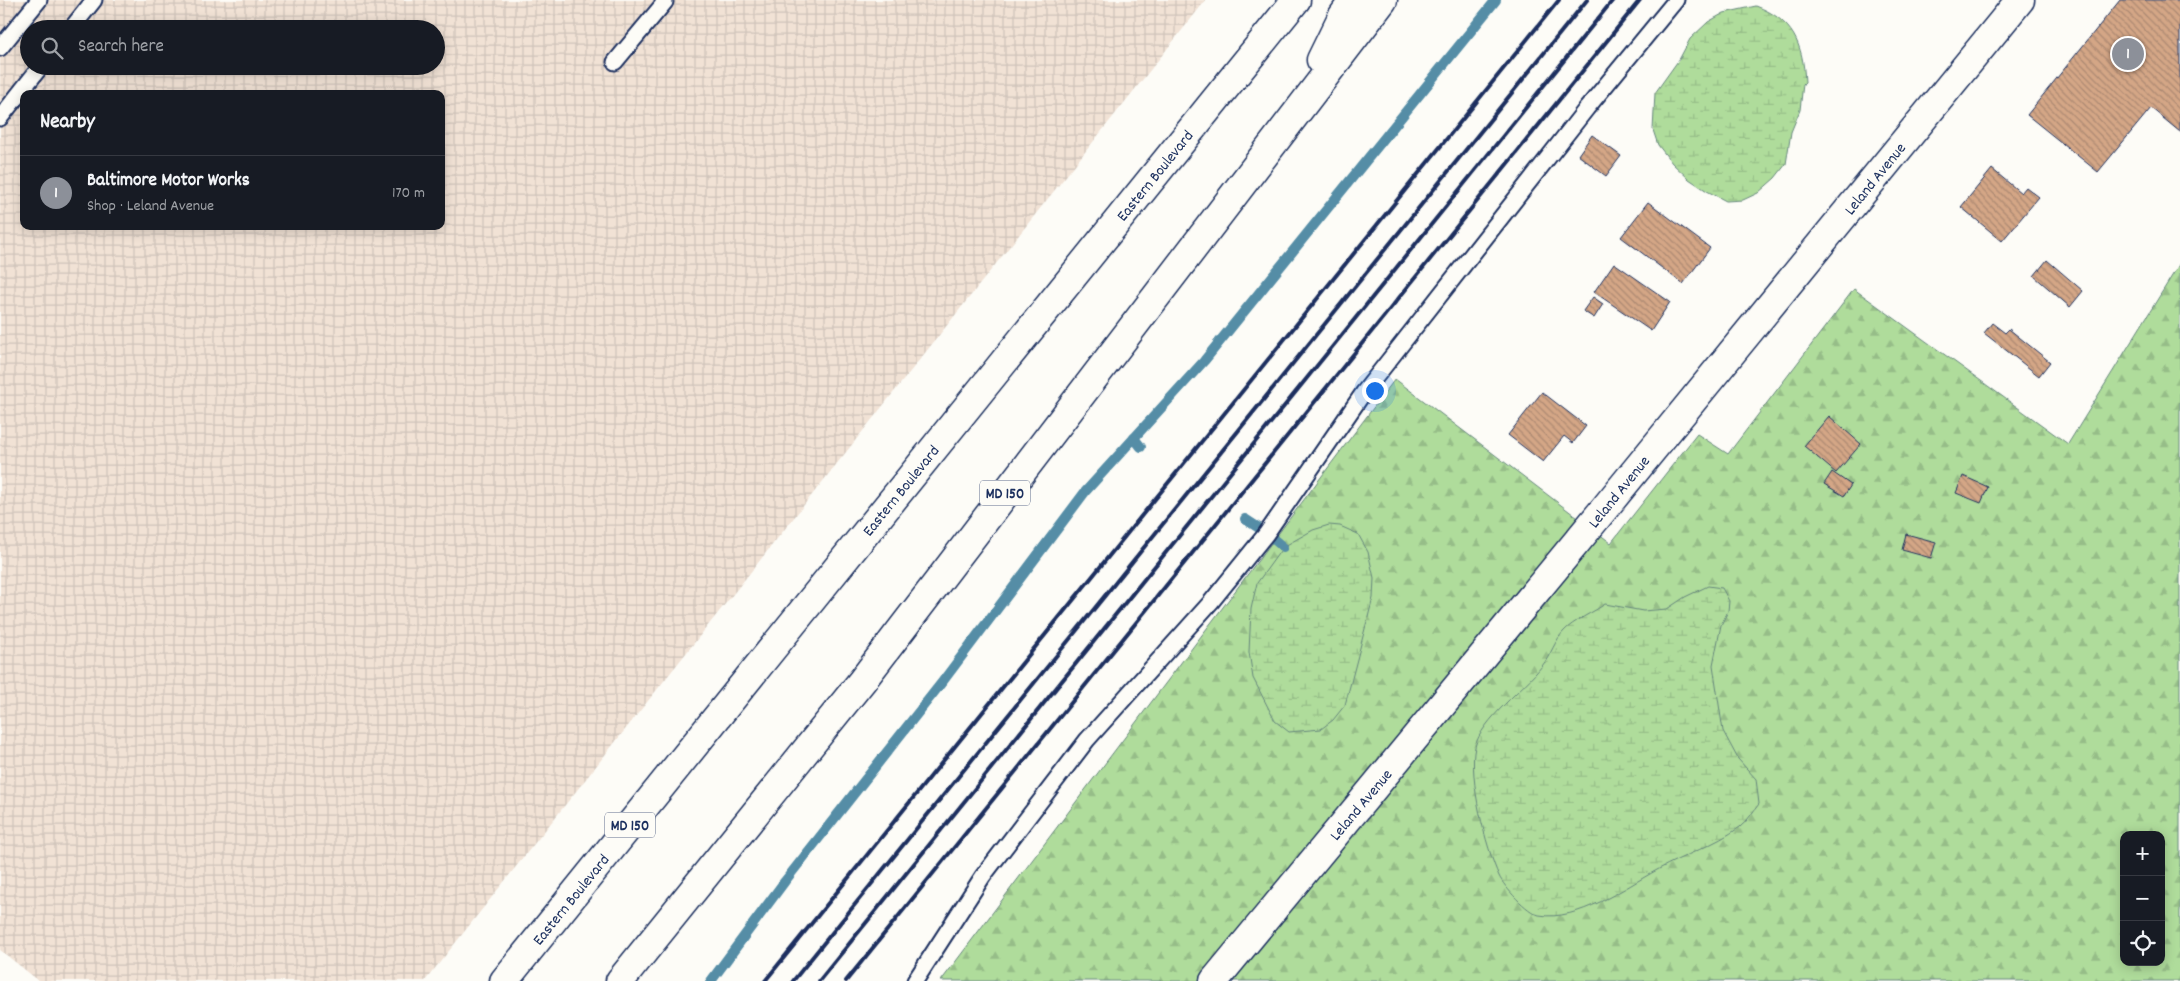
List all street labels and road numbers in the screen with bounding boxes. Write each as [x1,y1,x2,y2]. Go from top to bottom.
street label: Eastern Boulevard [1112,126,1200,227]
street label: Leland Avenue [1840,138,1912,221]
street label: Eastern Boulevard [858,441,946,542]
street label: Leland Avenue [1584,451,1656,534]
road number: MD 150 [980,480,1030,506]
street label: Leland Avenue [1325,765,1399,846]
road number: MD 150 [605,812,655,838]
street label: Eastern Boulevard [528,850,616,951]

